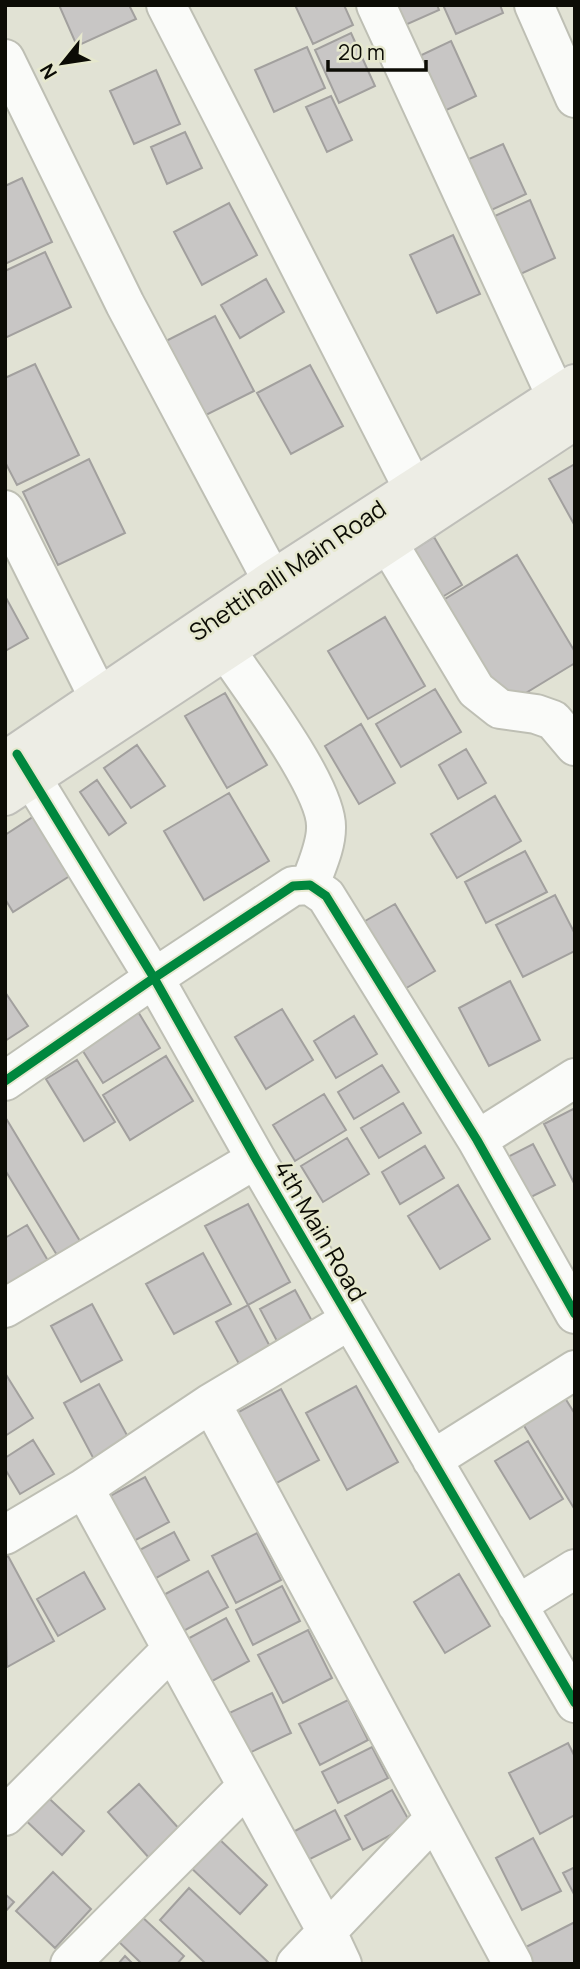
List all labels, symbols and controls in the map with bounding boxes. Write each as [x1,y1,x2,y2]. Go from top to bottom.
north arrow [28,28,98,98]
scale bar [328,28,426,72]
text: 20 m [338,38,385,66]
text: N [34,59,63,84]
street label: Shettihalli Main Road [182,492,392,648]
street label: 4th Main Road [268,1154,375,1307]

